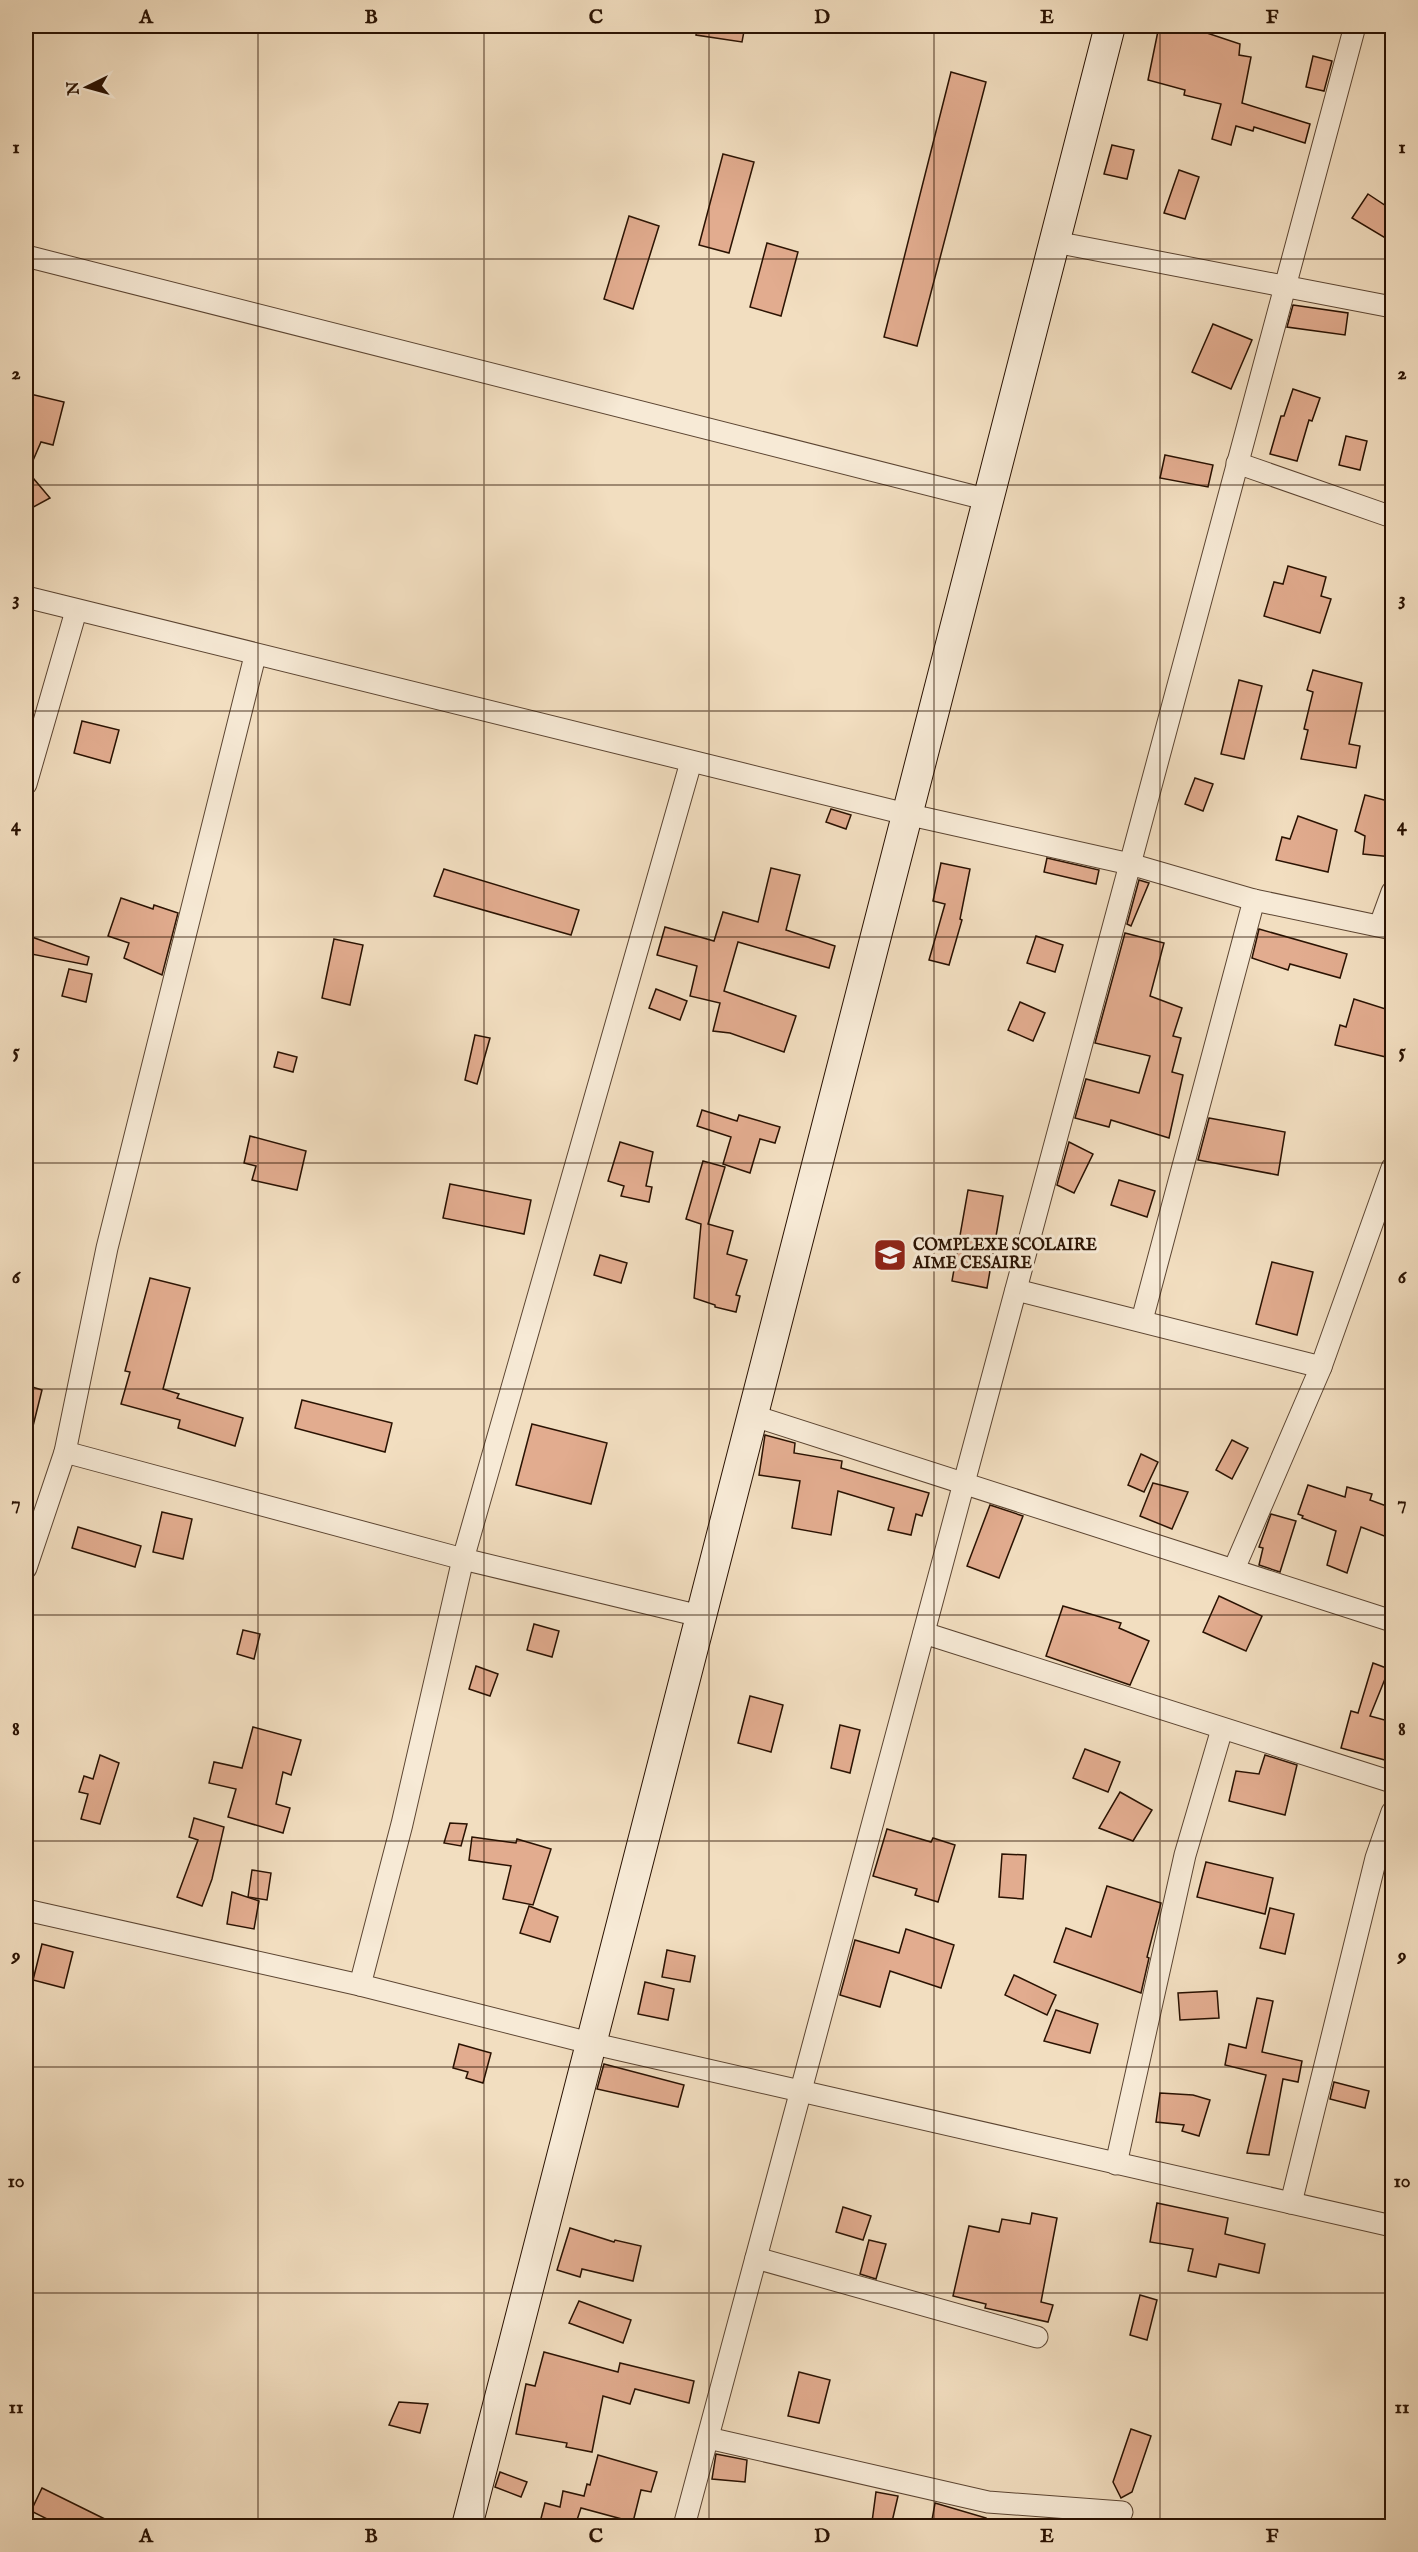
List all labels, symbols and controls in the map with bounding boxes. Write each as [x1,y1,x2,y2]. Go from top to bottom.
text: A [138,5,154,30]
text: B [364,5,378,30]
text: C [589,5,603,30]
text: D [814,5,830,30]
text: E [1040,5,1054,30]
text: F [1266,5,1279,30]
north arrow [57,57,117,117]
text: N [63,80,85,97]
text: 1 [12,135,20,160]
text: 1 [1398,135,1406,160]
text: 2 [11,361,21,386]
text: 2 [1397,361,1407,386]
text: 3 [12,587,20,612]
text: 3 [1398,587,1406,612]
text: 4 [11,813,22,838]
text: 4 [1397,813,1408,838]
text: 5 [12,1039,20,1064]
text: 5 [1398,1039,1406,1064]
place label: COMPLEXE SCOLAIRE AIME CESAIRE [912,1236,1097,1274]
school or university icon: COMPLEXE SCOLAIRE AIME CESAIRE [872,1237,908,1273]
text: 6 [12,1265,22,1290]
text: 6 [1398,1265,1408,1290]
text: 7 [11,1491,21,1516]
text: 7 [1397,1491,1407,1516]
text: 8 [12,1717,20,1742]
text: 8 [1398,1717,1406,1742]
text: 9 [11,1943,21,1968]
text: 9 [1397,1943,1407,1968]
text: 10 [7,2169,25,2194]
text: 10 [1393,2169,1411,2194]
text: 11 [9,2395,23,2420]
text: 11 [1395,2395,1409,2420]
text: A [138,2524,154,2549]
text: B [364,2524,378,2549]
text: C [589,2524,603,2549]
text: D [814,2524,830,2549]
text: E [1040,2524,1054,2549]
text: F [1266,2524,1279,2549]

